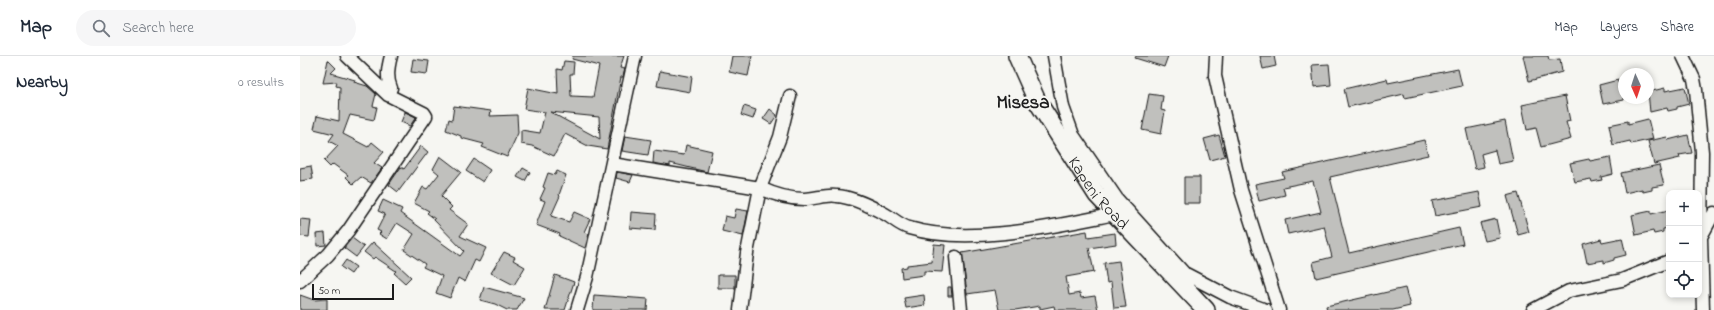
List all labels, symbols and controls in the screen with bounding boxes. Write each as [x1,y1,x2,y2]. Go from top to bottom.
search box [76,10,356,46]
text: Map [20,14,52,41]
icon: search [90,17,112,39]
text: Search here [122,17,194,39]
text: Map [1554,17,1578,38]
text: Layers [1600,17,1638,38]
text: Share [1660,17,1694,38]
north arrow [1618,68,1654,104]
text: Nearby [16,70,68,95]
text: 0 results [238,73,284,92]
district label: Misesa [996,90,1050,117]
street label: Kapeni Road [1061,152,1135,236]
map controls [1666,190,1702,298]
button: + [1666,190,1702,226]
button: − [1666,226,1702,262]
button: locate [1666,262,1702,298]
scale bar [312,282,394,301]
text: 50 m [318,283,340,299]

